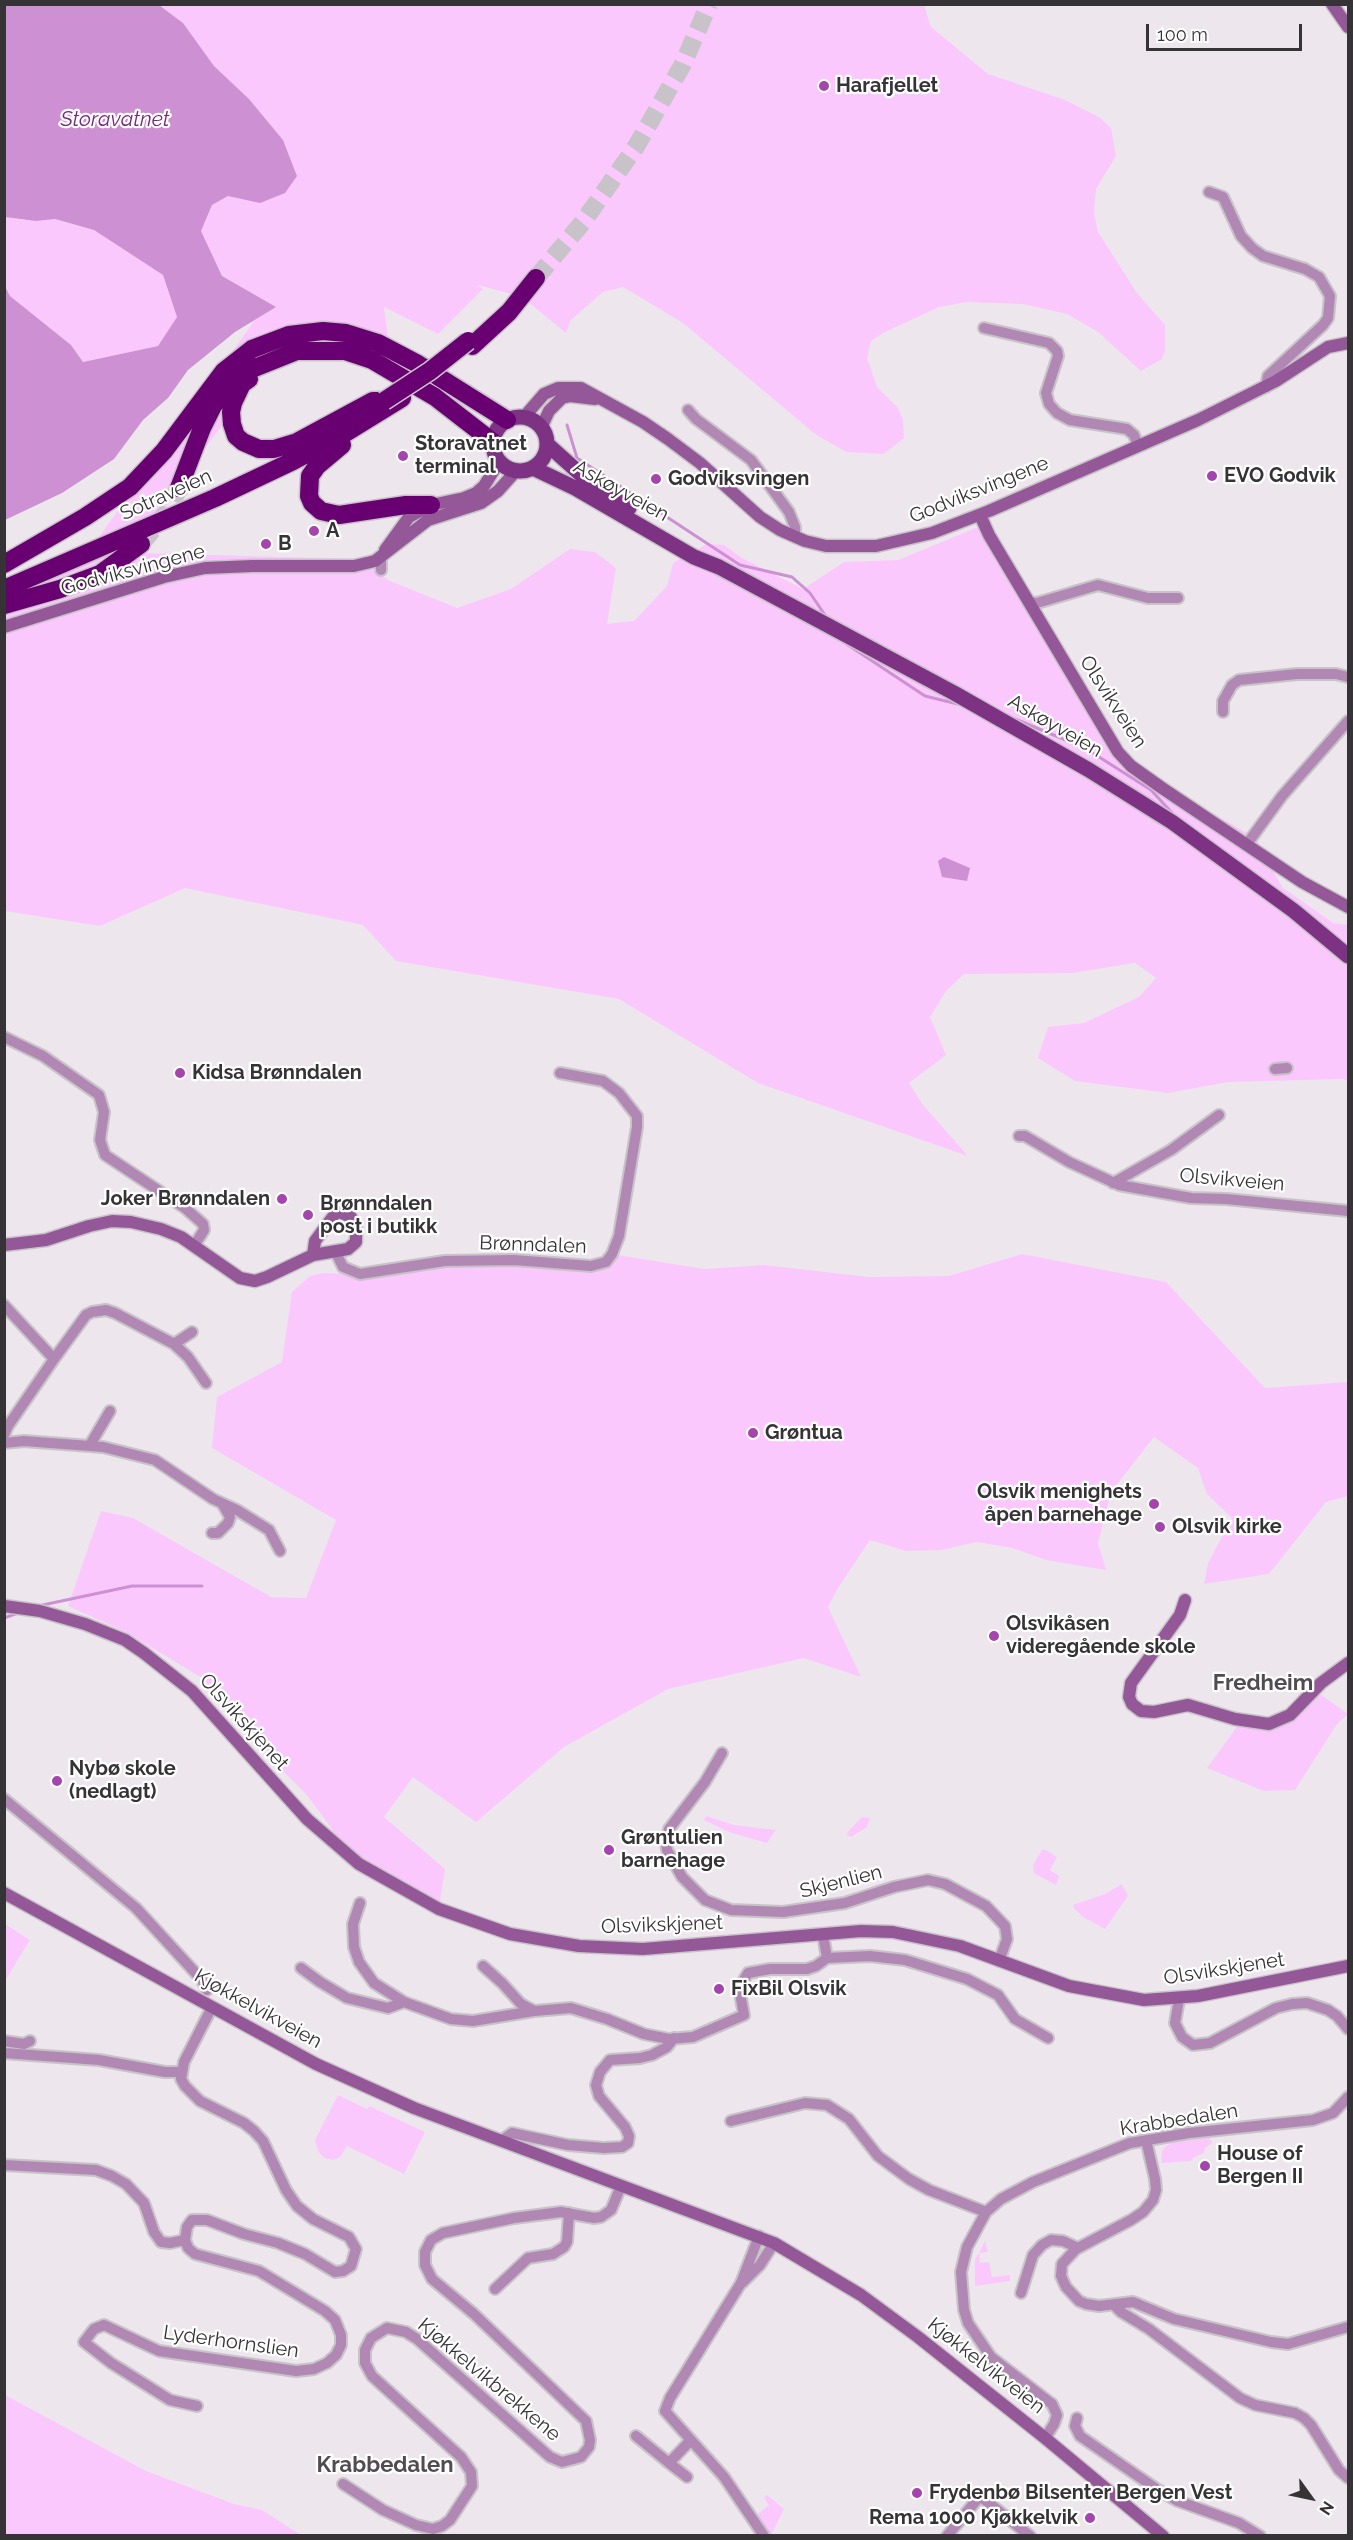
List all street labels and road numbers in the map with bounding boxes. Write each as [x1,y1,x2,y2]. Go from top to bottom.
street label: Godviksvingene [906,451,1052,529]
street label: Askøyveien [569,455,673,527]
street label: Sotraveien [116,464,216,526]
street label: Godviksvingene [58,539,208,601]
street label: Olsvikveien [1074,651,1152,753]
street label: Askøyveien [1003,689,1107,763]
street label: Olsvikveien [1178,1163,1286,1197]
street label: Brønndalen [479,1231,587,1259]
street label: Olsvikskjenet [194,1669,294,1775]
street label: Skjenlien [797,1860,885,1904]
street label: Olsvikskjenet [601,1911,723,1939]
street label: Olsvikskjenet [1162,1948,1286,1990]
street label: Kjøkkelvikveien [190,1964,326,2054]
street label: Krabbedalen [1118,2099,1240,2141]
street label: Kjøkkelvikbrekkene [413,2313,565,2447]
street label: Kjøkkelvikveien [923,2313,1049,2419]
street label: Lyderhornslien [162,2321,300,2363]

